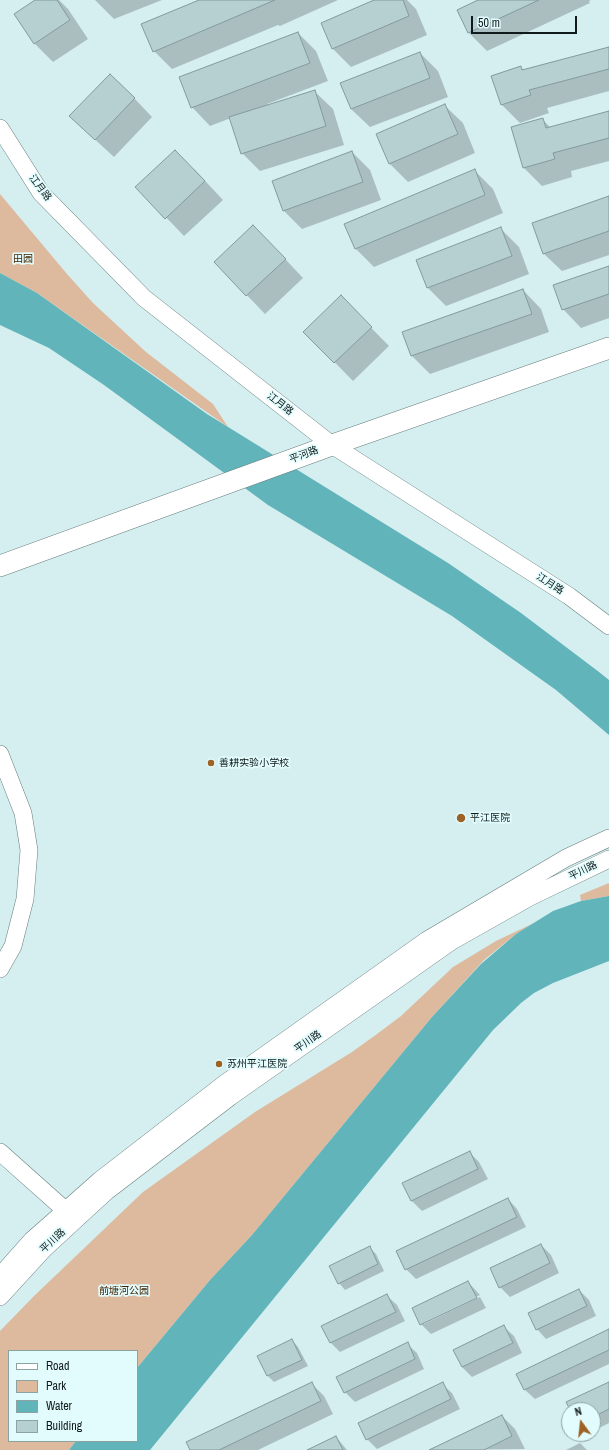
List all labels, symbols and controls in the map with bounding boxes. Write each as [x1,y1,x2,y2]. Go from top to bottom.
scale bar [473,8,579,34]
text: 50 m [478,15,500,31]
street label: 江月路 [26,172,54,204]
park label: 田园 [13,253,33,265]
street label: 江月路 [264,390,296,418]
street label: 平河路 [288,444,320,466]
street label: 江月路 [534,571,566,597]
place label: 善耕实验小学校 [219,757,289,769]
marker: 善耕实验小学校 [206,758,216,768]
marker: 平江医院 [455,812,467,824]
place label: 平江医院 [470,812,510,824]
street label: 平川路 [567,859,599,883]
street label: 平川路 [292,1028,324,1056]
place label: 苏州平江医院 [227,1058,287,1070]
marker: 苏州平江医院 [214,1059,224,1069]
street label: 平川路 [38,1226,68,1256]
park label: 前塘河公园 [99,1285,149,1297]
legend [8,1350,138,1442]
text: Road [46,1358,70,1374]
text: Park [46,1378,66,1394]
text: Water [46,1398,72,1414]
north arrow [561,1402,601,1442]
text: N [573,1404,583,1419]
text: Building [46,1418,82,1434]

